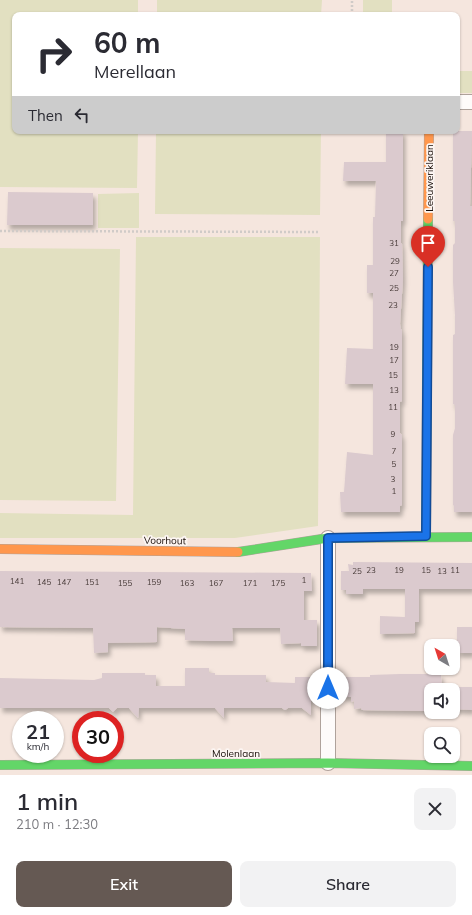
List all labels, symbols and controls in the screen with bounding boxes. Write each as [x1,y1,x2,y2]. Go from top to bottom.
text: 60 m [94,25,160,60]
icon: right [28,28,80,80]
text: Merellaan [94,60,176,83]
icon: left [71,104,93,126]
text: Then [28,106,63,125]
street label: Leeuweriklaan [423,144,436,212]
pin [411,226,445,267]
icon: arrive [417,232,439,254]
house number: 31 [389,238,399,248]
house number: 29 [390,256,400,266]
house number: 27 [389,268,399,278]
house number: 25 [389,283,399,293]
house number: 23 [388,300,398,310]
house number: 19 [389,342,399,352]
house number: 17 [389,355,399,365]
house number: 15 [388,370,398,380]
house number: 13 [389,385,399,395]
house number: 11 [388,402,398,412]
house number: 9 [391,429,396,439]
house number: 7 [392,446,397,456]
house number: 5 [392,459,397,469]
house number: 3 [391,474,396,484]
house number: 1 [392,486,397,496]
street label: Voorhout [144,534,187,547]
house number: 23 [366,565,376,575]
house number: 19 [394,565,404,575]
house number: 15 [421,565,431,575]
house number: 11 [450,565,460,575]
house number: 25 [352,566,362,576]
house number: 13 [437,566,447,576]
house number: 1 [302,575,307,585]
house number: 141 [10,576,24,586]
house number: 145 [37,577,51,587]
house number: 147 [57,577,71,587]
house number: 151 [85,577,99,587]
house number: 159 [147,577,161,587]
house number: 155 [118,578,132,588]
house number: 163 [180,578,194,588]
house number: 167 [209,578,223,588]
house number: 171 [243,578,257,588]
house number: 175 [271,578,285,588]
north arrow [424,639,460,675]
map controls [424,639,460,763]
position arrow [307,667,349,709]
button: sound [424,683,460,719]
speed limit sign: 30 [72,711,124,763]
text: 21 [26,719,50,744]
button: search [424,727,460,763]
text: km/h [27,740,49,753]
street label: Molenlaan [212,747,260,760]
text: 1 min [16,786,78,816]
button: close [414,788,456,830]
text: 210 m · 12:30 [16,816,98,832]
button: Exit [16,861,232,907]
button: Share [240,861,456,907]

